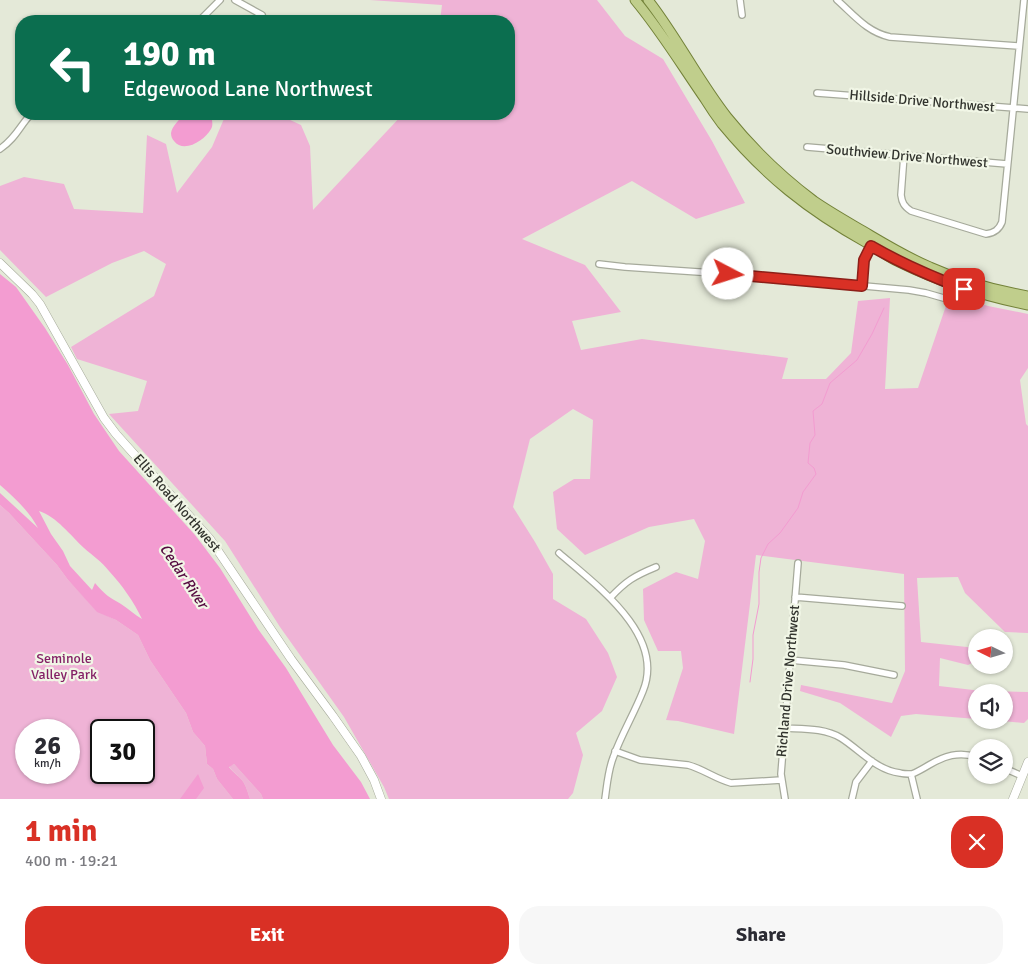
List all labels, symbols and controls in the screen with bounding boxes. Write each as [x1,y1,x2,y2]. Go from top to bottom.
text: 190 m [123,32,216,75]
icon: left [40,35,105,100]
text: Edgewood Lane Northwest [123,75,373,102]
street label: Hillside Drive Northwest [849,86,995,116]
street label: Southview Drive Northwest [826,140,989,172]
position arrow [701,247,753,299]
pin [943,268,985,310]
icon: arrive [950,275,978,303]
street label: Ellis Road Northwest [130,450,224,556]
water label: Cedar River [156,541,213,614]
street label: Richland Drive Northwest [773,604,803,758]
north arrow [968,629,1012,674]
map controls [968,629,1013,784]
park label: Seminole Valley Park [31,650,97,683]
button: sound [968,684,1013,729]
speed limit sign: 30 [90,719,155,784]
text: 26 [34,730,61,761]
button: layers [968,739,1013,784]
text: km/h [34,756,61,771]
text: 1 min [25,813,97,850]
button: close [951,816,1003,868]
text: 400 m · 19:21 [25,851,118,871]
button: Exit [25,906,509,964]
button: Share [519,906,1003,964]

